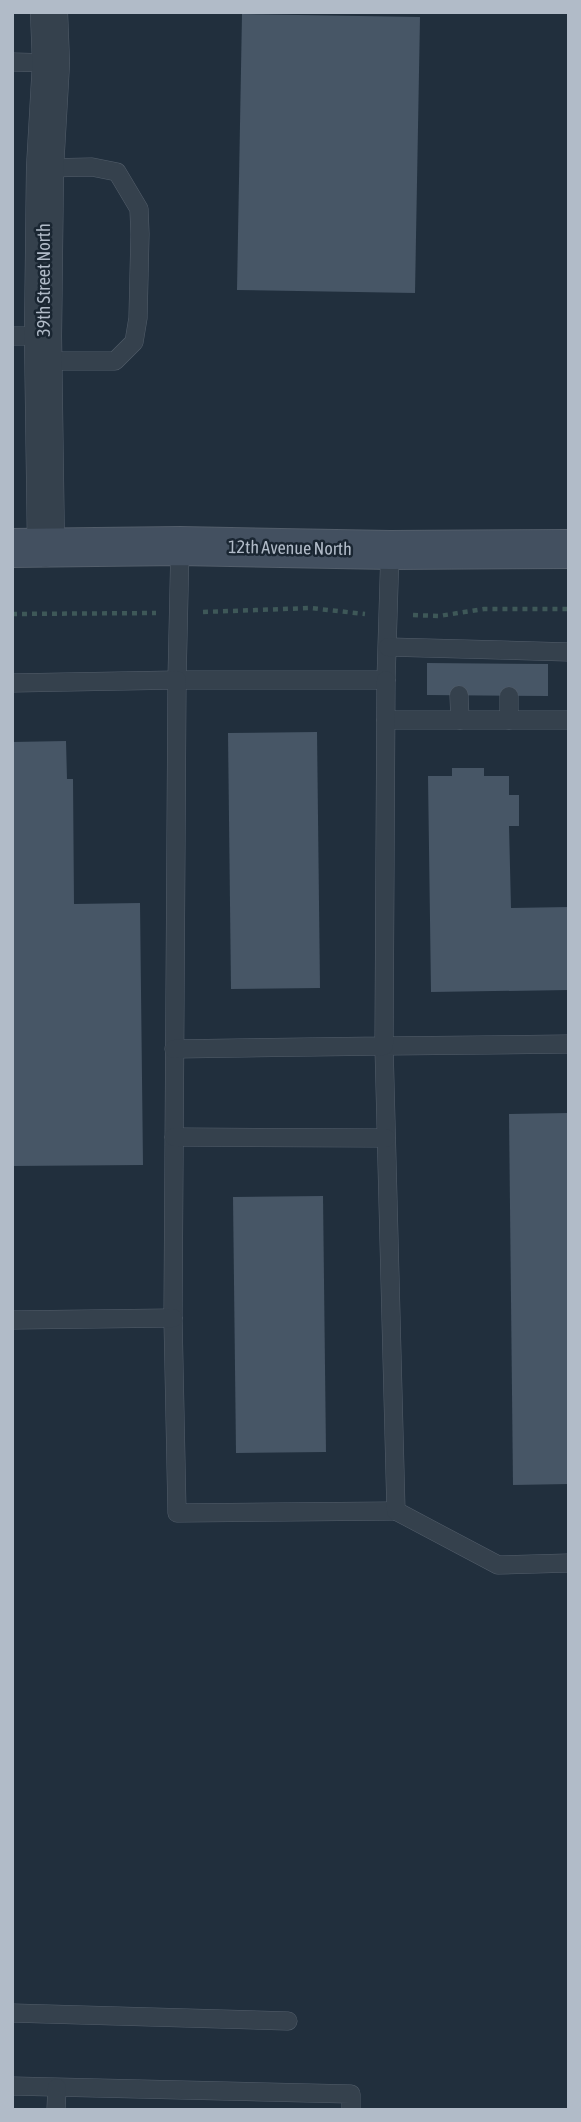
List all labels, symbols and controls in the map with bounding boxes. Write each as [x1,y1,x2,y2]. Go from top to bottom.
street label: 39th Street North [33,223,54,337]
street label: 12th Avenue North [228,536,352,559]

